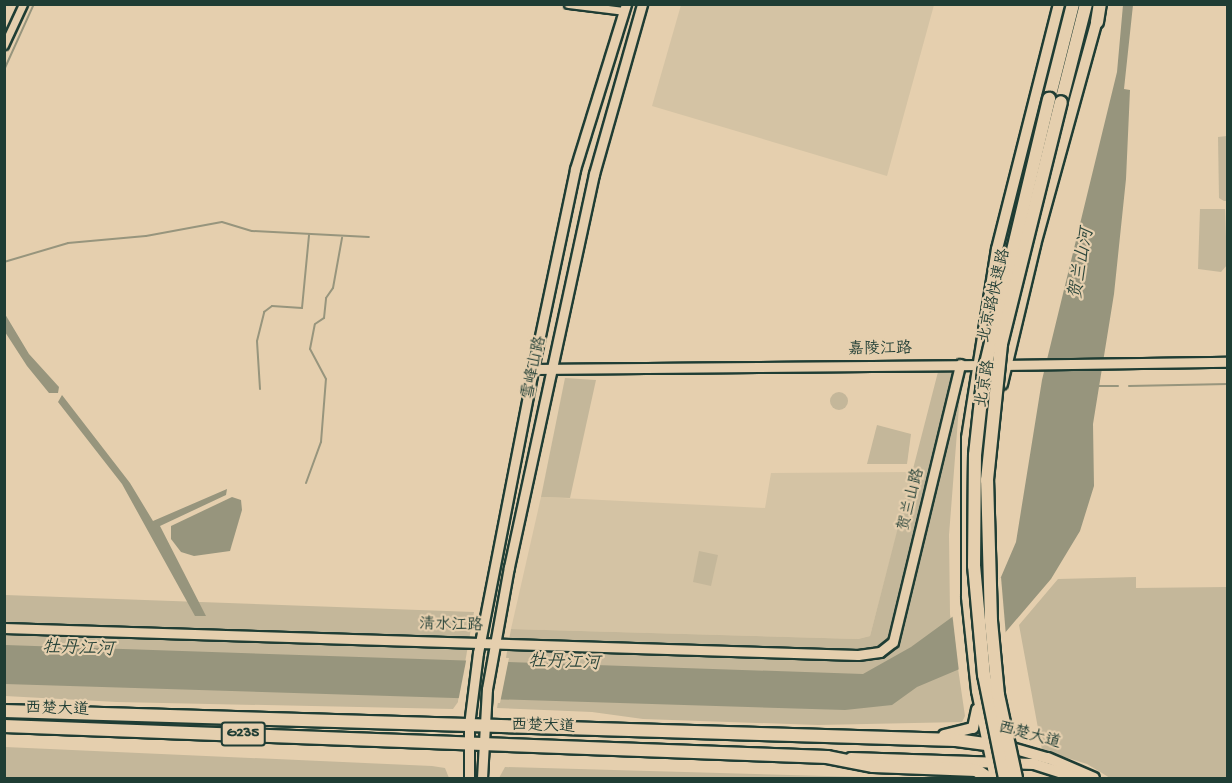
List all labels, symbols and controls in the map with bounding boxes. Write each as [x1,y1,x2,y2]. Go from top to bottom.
water label: 贺兰山河 [1066,227,1100,301]
street label: 北京路快速路 [976,247,1016,345]
street label: 雪峰山路 [520,335,552,401]
street label: 嘉陵江路 [848,341,912,361]
street label: 北京路 [973,359,1001,409]
street label: 贺兰山路 [896,467,930,533]
street label: 清水江路 [419,617,483,637]
water label: 牡丹江河 [42,638,114,662]
water label: 牡丹江河 [528,652,600,676]
street label: 西楚大道 [25,700,89,722]
street label: 西楚大道 [511,717,575,739]
street label: 西楚大道 [996,719,1062,755]
road number: G235 [220,722,266,746]

